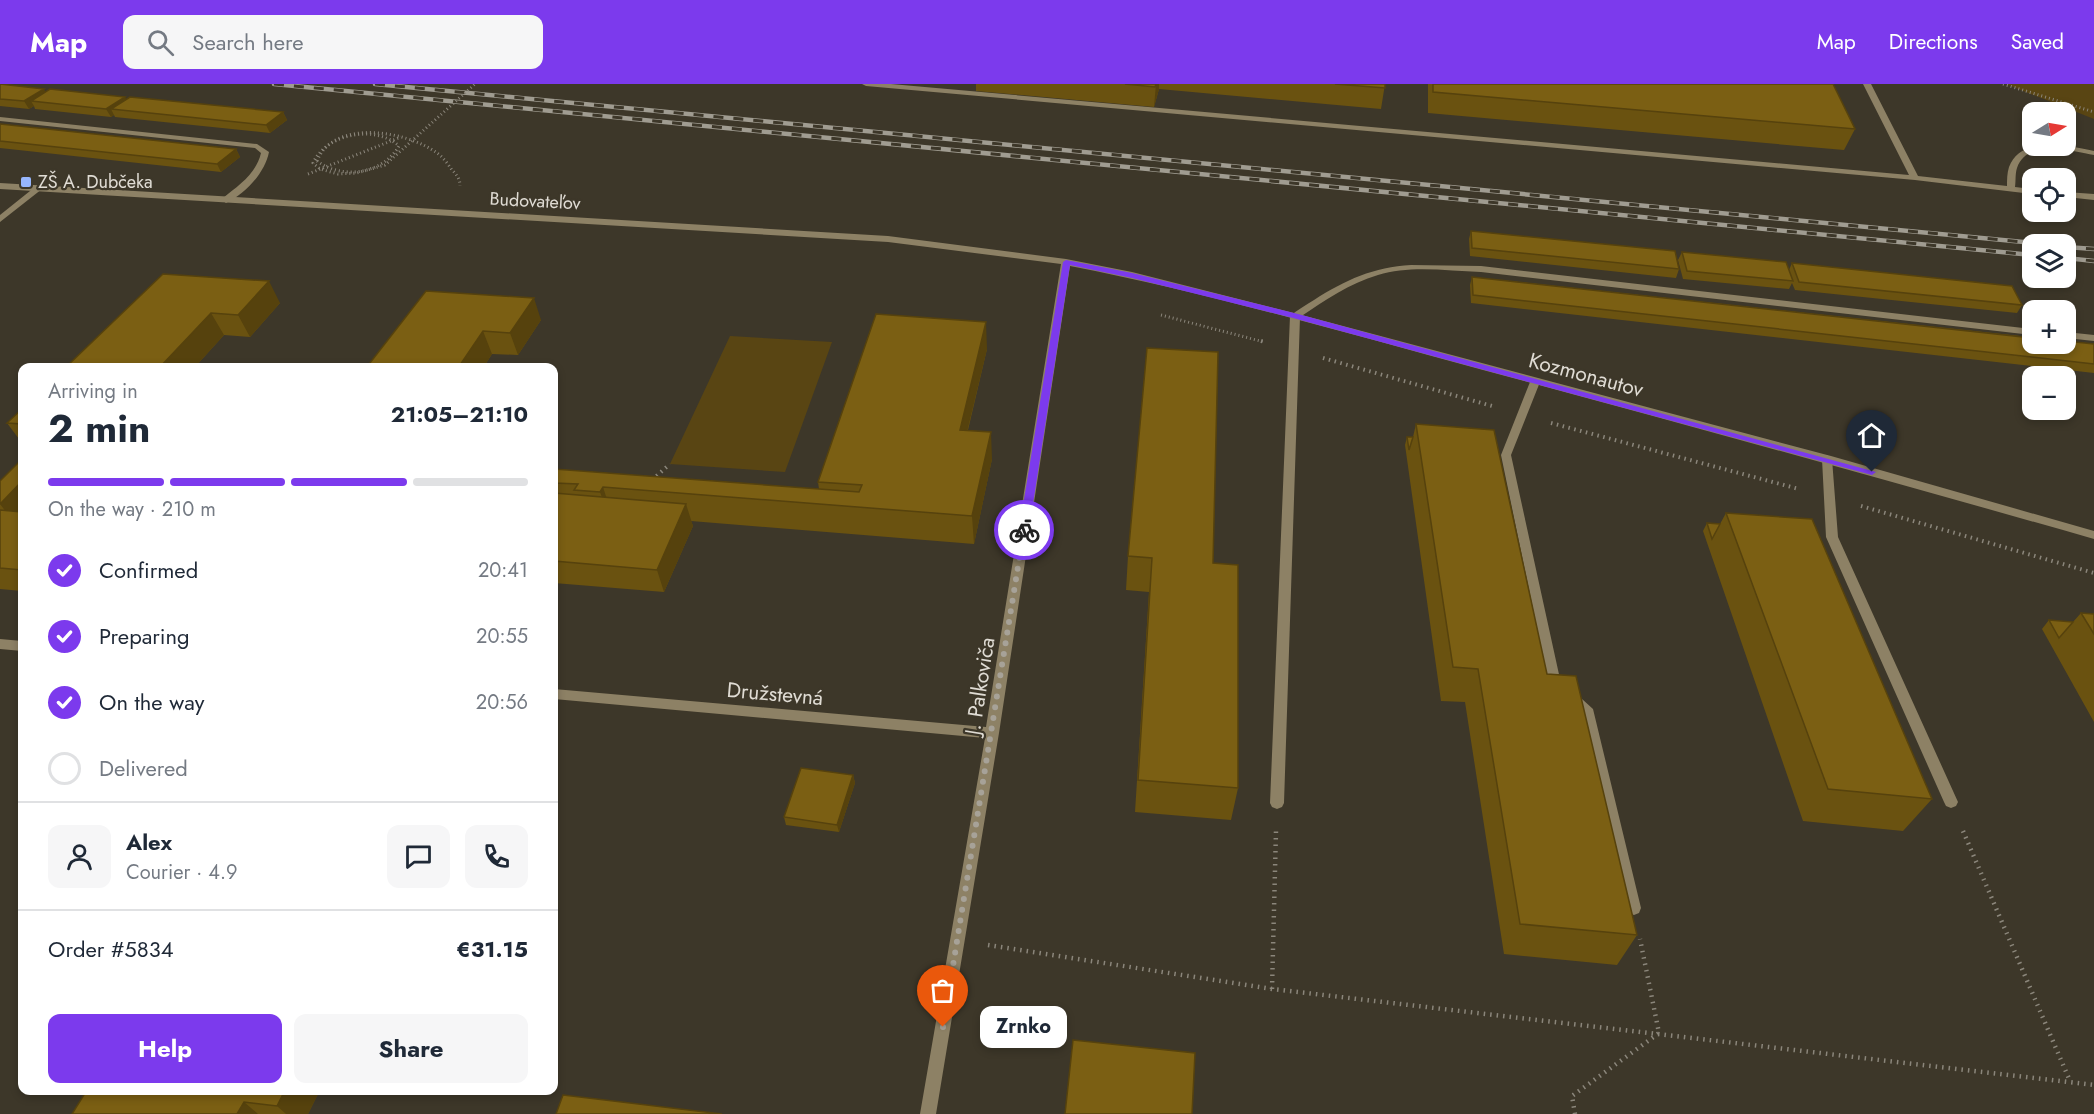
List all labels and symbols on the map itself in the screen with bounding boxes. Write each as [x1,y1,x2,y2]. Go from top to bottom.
north arrow [2022,102,2076,156]
place label: ZŠ A. Dubčeka [38,169,153,195]
marker: ZŠ A. Dubčeka [19,175,33,189]
street label: Budovateľov [489,186,581,216]
street label: Kozmonautov [1525,345,1647,405]
pin [1846,410,1897,472]
courier [994,500,1054,560]
street label: J. Palkoviča [957,635,1003,740]
street label: Družstevná [726,675,824,713]
pin [917,965,968,1027]
callout: Zrnko [979,1006,1066,1048]

